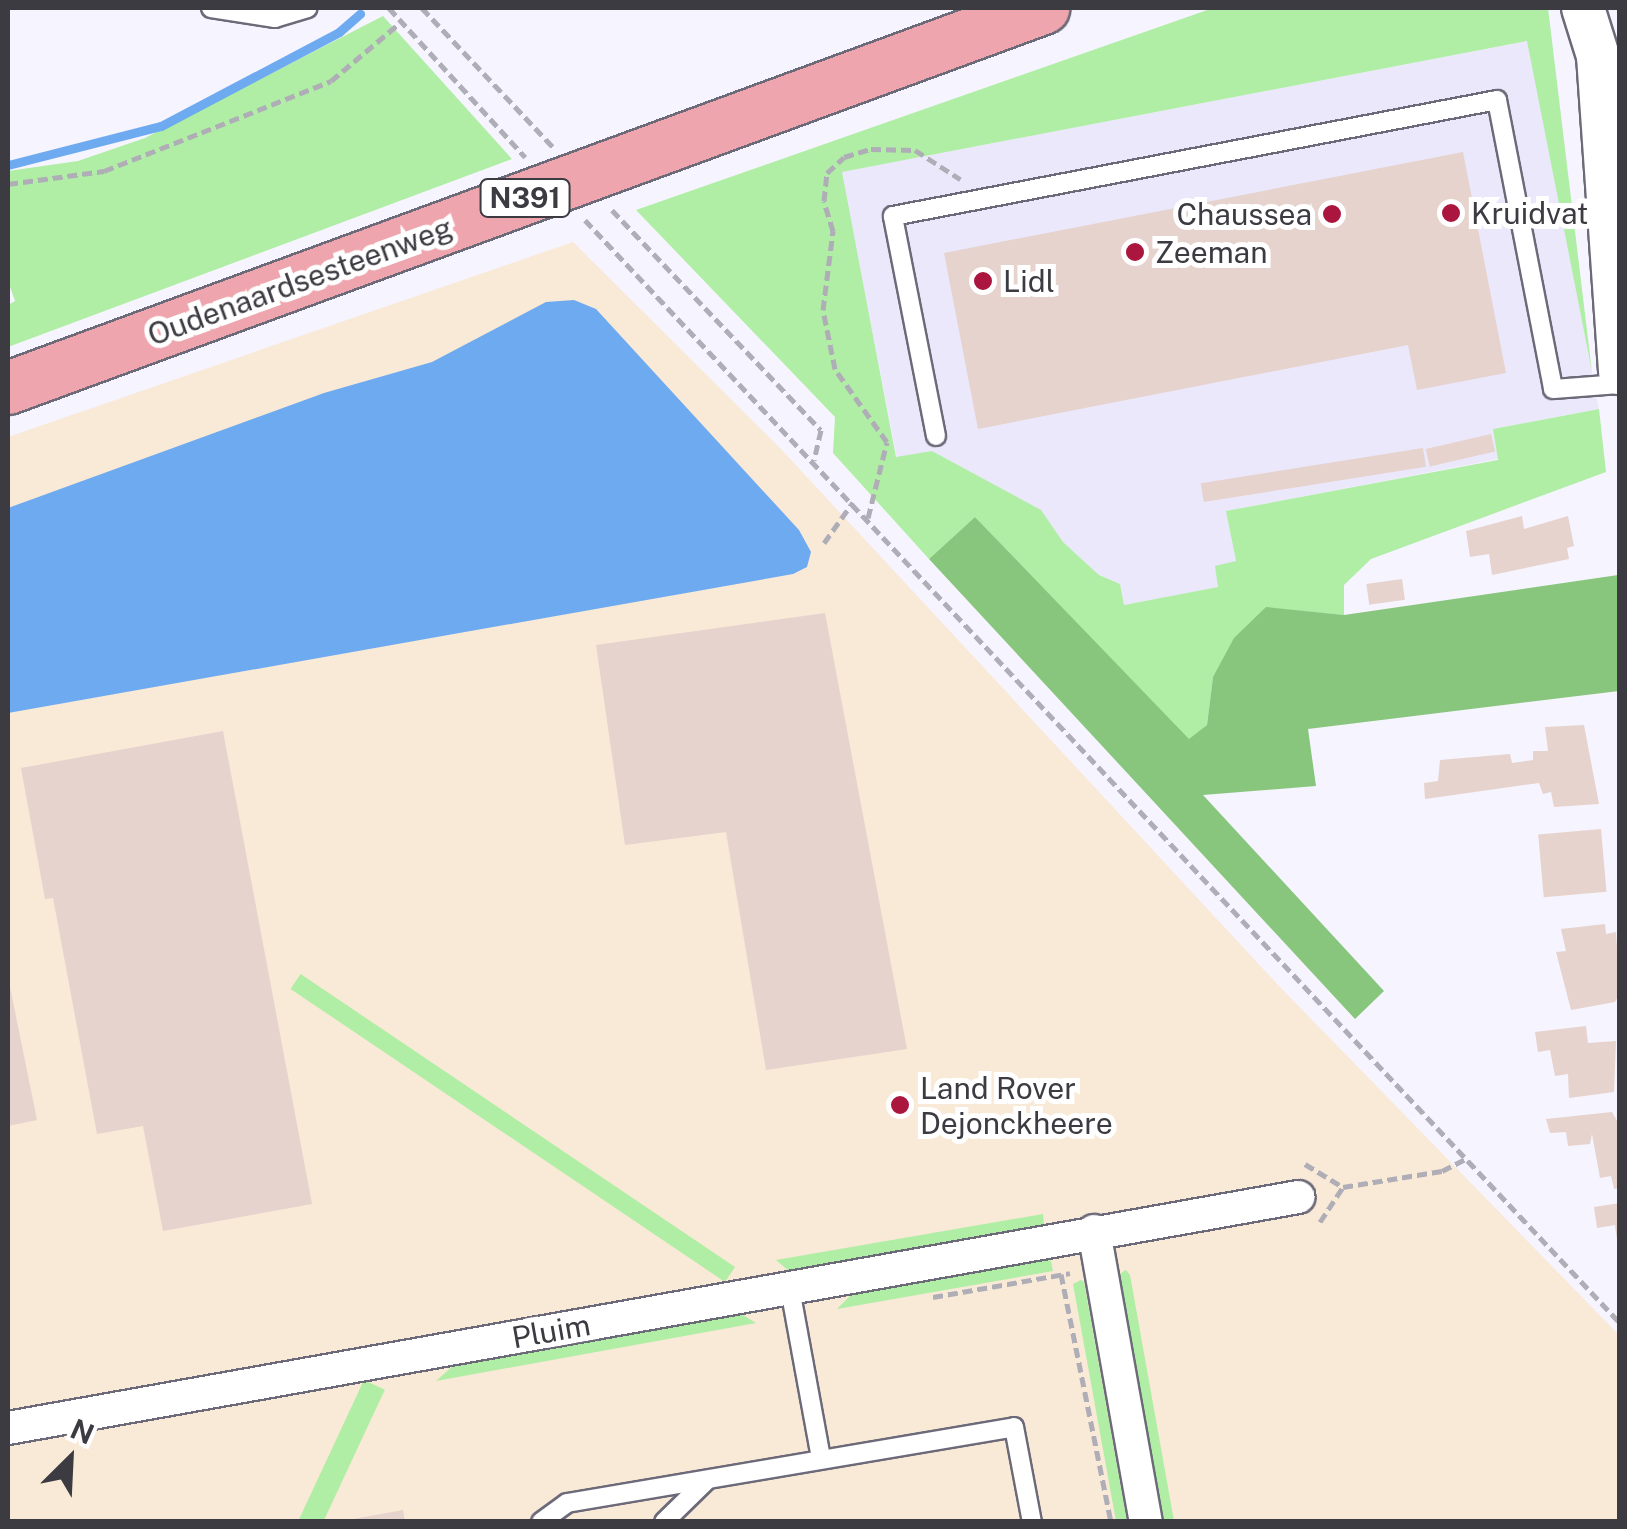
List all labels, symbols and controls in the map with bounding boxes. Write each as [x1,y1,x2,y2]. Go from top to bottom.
road number: N391 [478,175,572,221]
place label: Kruidvat [1471,195,1589,231]
place label: Chaussea [1176,196,1312,232]
marker: Kruidvat [1440,202,1462,224]
marker: Chaussea [1321,203,1343,225]
street label: Oudenaardsesteenweg [143,209,457,353]
place label: Zeeman [1155,234,1267,270]
marker: Zeeman [1124,241,1146,263]
place label: Lidl [1003,263,1055,299]
marker: Lidl [972,270,994,292]
place label: Land Rover Dejonckheere [920,1070,1113,1140]
marker: Land Rover Dejonckheere [889,1094,911,1116]
street label: Pluim [509,1306,593,1356]
north arrow [20,1409,120,1509]
text: N [66,1412,99,1451]

